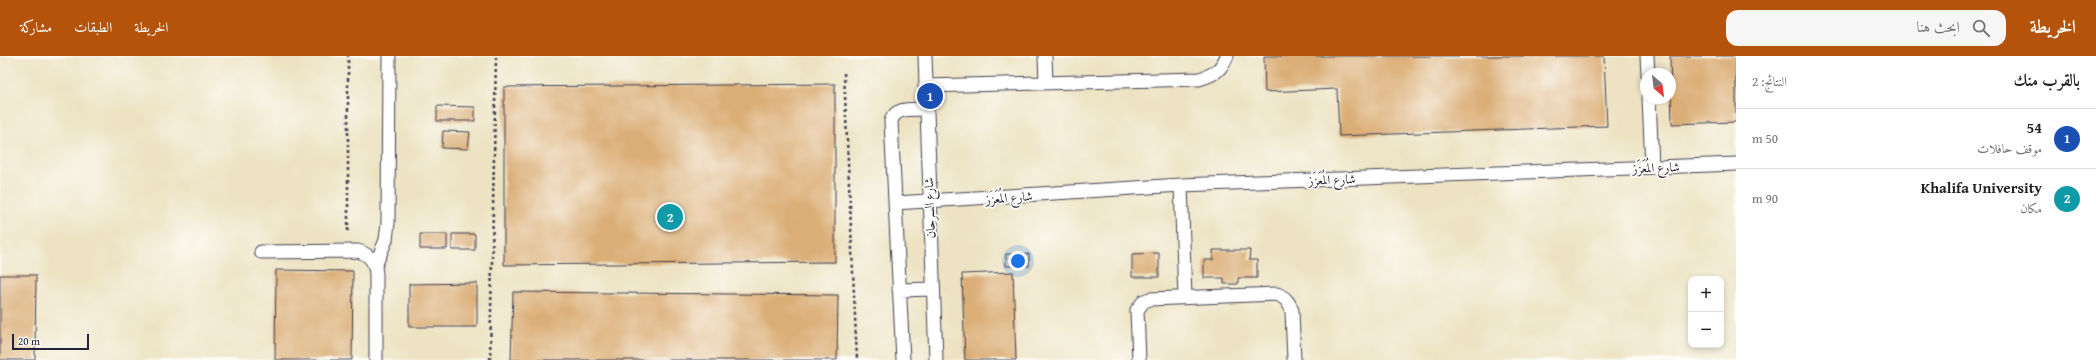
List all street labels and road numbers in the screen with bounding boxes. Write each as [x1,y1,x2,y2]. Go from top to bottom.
street label: شارع المُعَزَز [1630,156,1680,180]
street label: شارع المُعَزَز [1306,168,1356,192]
street label: شارع السرحان [919,177,942,239]
street label: شارع المُعَزَز [983,185,1033,211]

